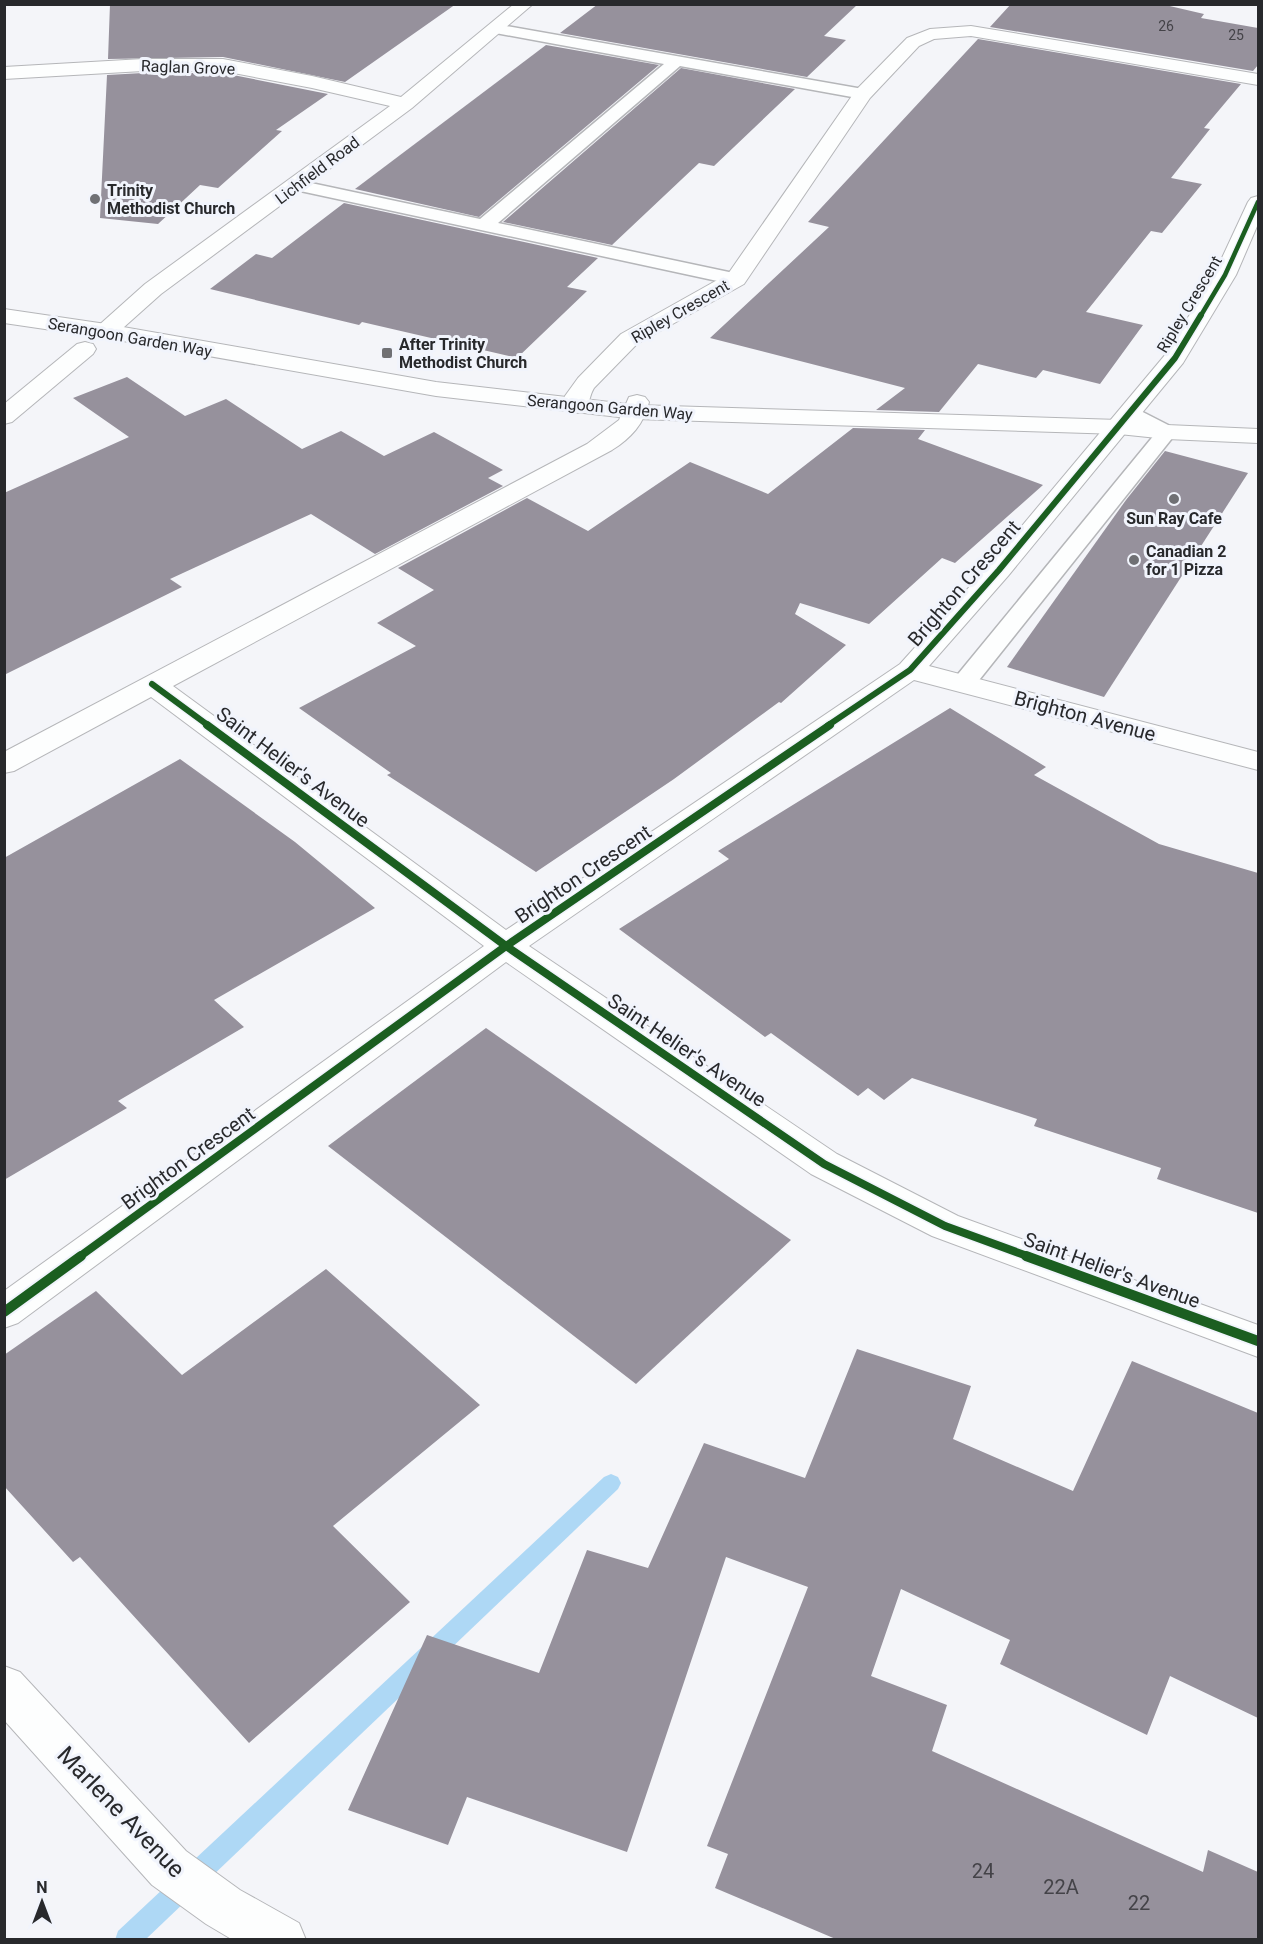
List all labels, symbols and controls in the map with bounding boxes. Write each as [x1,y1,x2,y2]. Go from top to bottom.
house number: 26 [1158,18,1174,34]
house number: 25 [1228,27,1244,43]
street label: Raglan Grove [141,56,235,79]
street label: Lichfield Road [271,133,363,208]
place label: Trinity Methodist Church [107,181,235,218]
marker: Trinity Methodist Church [88,192,102,206]
street label: Ripley Crescent [1153,252,1226,356]
street label: Ripley Crescent [628,276,733,347]
street label: Serangoon Garden Way [47,314,214,361]
place label: After Trinity Methodist Church [399,335,527,372]
marker: After Trinity Methodist Church [380,346,394,360]
street label: Serangoon Garden Way [526,391,694,424]
marker: Sun Ray Cafe [1167,492,1181,506]
place label: Sun Ray Cafe [1126,509,1222,528]
street label: Brighton Crescent [903,515,1025,651]
place label: Canadian 2 for 1 Pizza [1146,542,1227,579]
marker: Canadian 2 for 1 Pizza [1127,553,1141,567]
street label: Brighton Avenue [1012,686,1158,746]
street label: Saint Helier's Avenue [212,702,374,832]
street label: Brighton Crescent [510,820,656,928]
street label: Saint Helier's Avenue [603,988,771,1112]
street label: Brighton Crescent [117,1101,259,1215]
street label: Saint Helier's Avenue [1021,1227,1203,1313]
street label: Marlene Avenue [51,1741,191,1883]
house number: 24 [972,1859,994,1883]
north arrow [12,1872,72,1932]
house number: 22A [1043,1875,1079,1899]
text: N [36,1878,48,1897]
house number: 22 [1128,1891,1150,1915]

